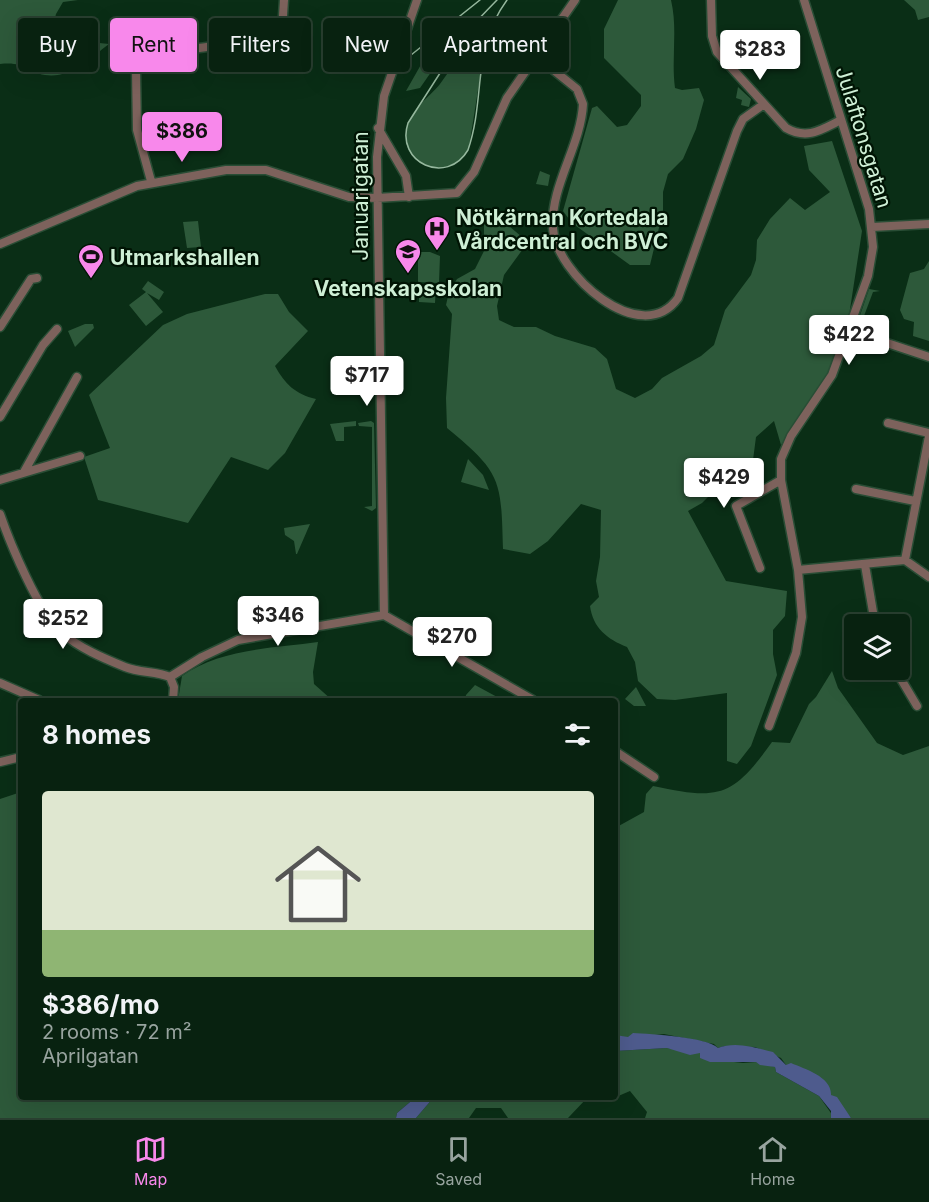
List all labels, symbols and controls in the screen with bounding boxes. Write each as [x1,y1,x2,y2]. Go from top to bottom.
chip: Buy [18,18,98,72]
chip: Rent [110,18,197,72]
chip: Filters [209,18,311,72]
chip: New [323,18,410,72]
chip: Apartment [422,18,569,72]
pin: $283 [724,30,796,81]
text: $283 [734,37,786,61]
street label: Julaftonsgatan [831,63,897,211]
pin: $386 [146,112,218,163]
text: $386 [156,119,208,143]
street label: Januarigatan [348,131,373,261]
place label: Nötkärnan Kortedala Vårdcentral och BVC [456,205,668,254]
hospital icon: Nötkärnan Kortedala Vårdcentral och BVC [422,214,452,252]
school or university icon: Vetenskapsskolan [393,237,423,275]
sports icon: Utmarkshallen [76,242,106,280]
place label: Utmarkshallen [110,245,259,270]
place label: Vetenskapsskolan [314,276,502,301]
pin: $422 [813,315,885,366]
text: $422 [823,322,875,346]
pin: $717 [331,356,403,407]
text: $717 [345,363,389,387]
pin: $429 [688,458,760,509]
text: $429 [698,465,750,489]
pin: $346 [242,596,314,647]
pin: $252 [27,599,99,650]
text: $346 [252,603,304,627]
text: $252 [37,606,89,630]
map controls [844,614,910,680]
button: layers [844,614,910,680]
pin: $270 [416,617,488,668]
text: $270 [427,624,477,648]
icon: filters [561,718,594,751]
text: 8 homes [42,719,151,750]
icon: home [264,830,372,938]
text: $386/mo [42,989,159,1020]
text: 2 rooms · 72 m² [42,1020,192,1044]
text: Aprilgatan [42,1044,139,1068]
tab: Map [134,1133,167,1189]
tab: Saved [435,1133,482,1189]
tab: Home [750,1133,795,1189]

